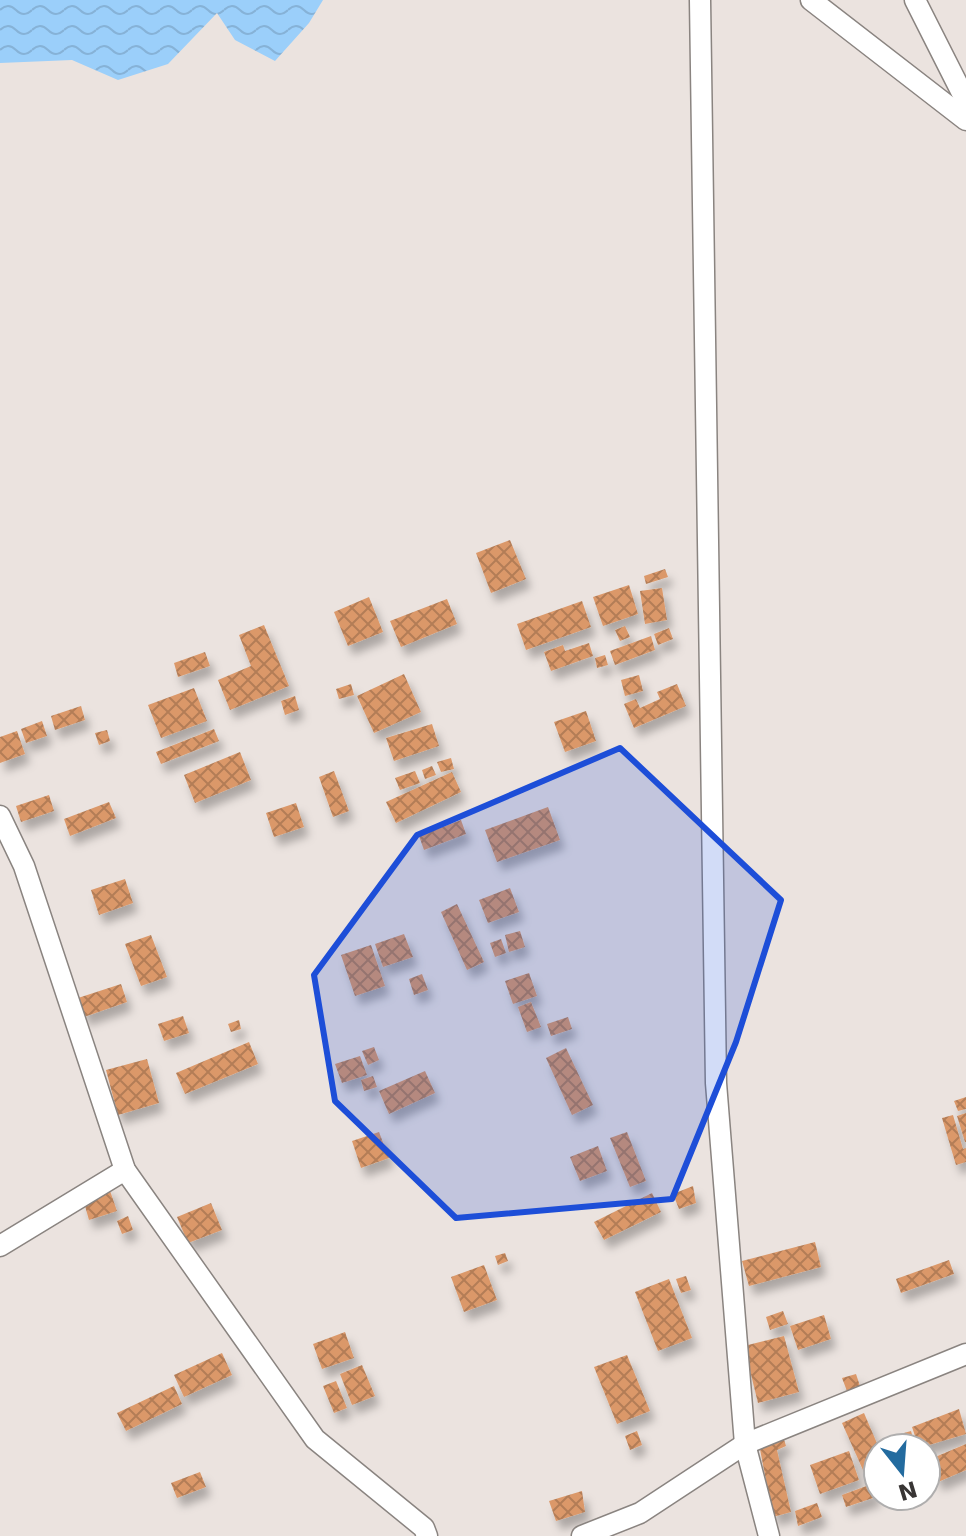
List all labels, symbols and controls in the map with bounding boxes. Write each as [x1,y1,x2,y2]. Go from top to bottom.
north arrow [862,1432,942,1512]
text: N [895,1476,920,1505]

